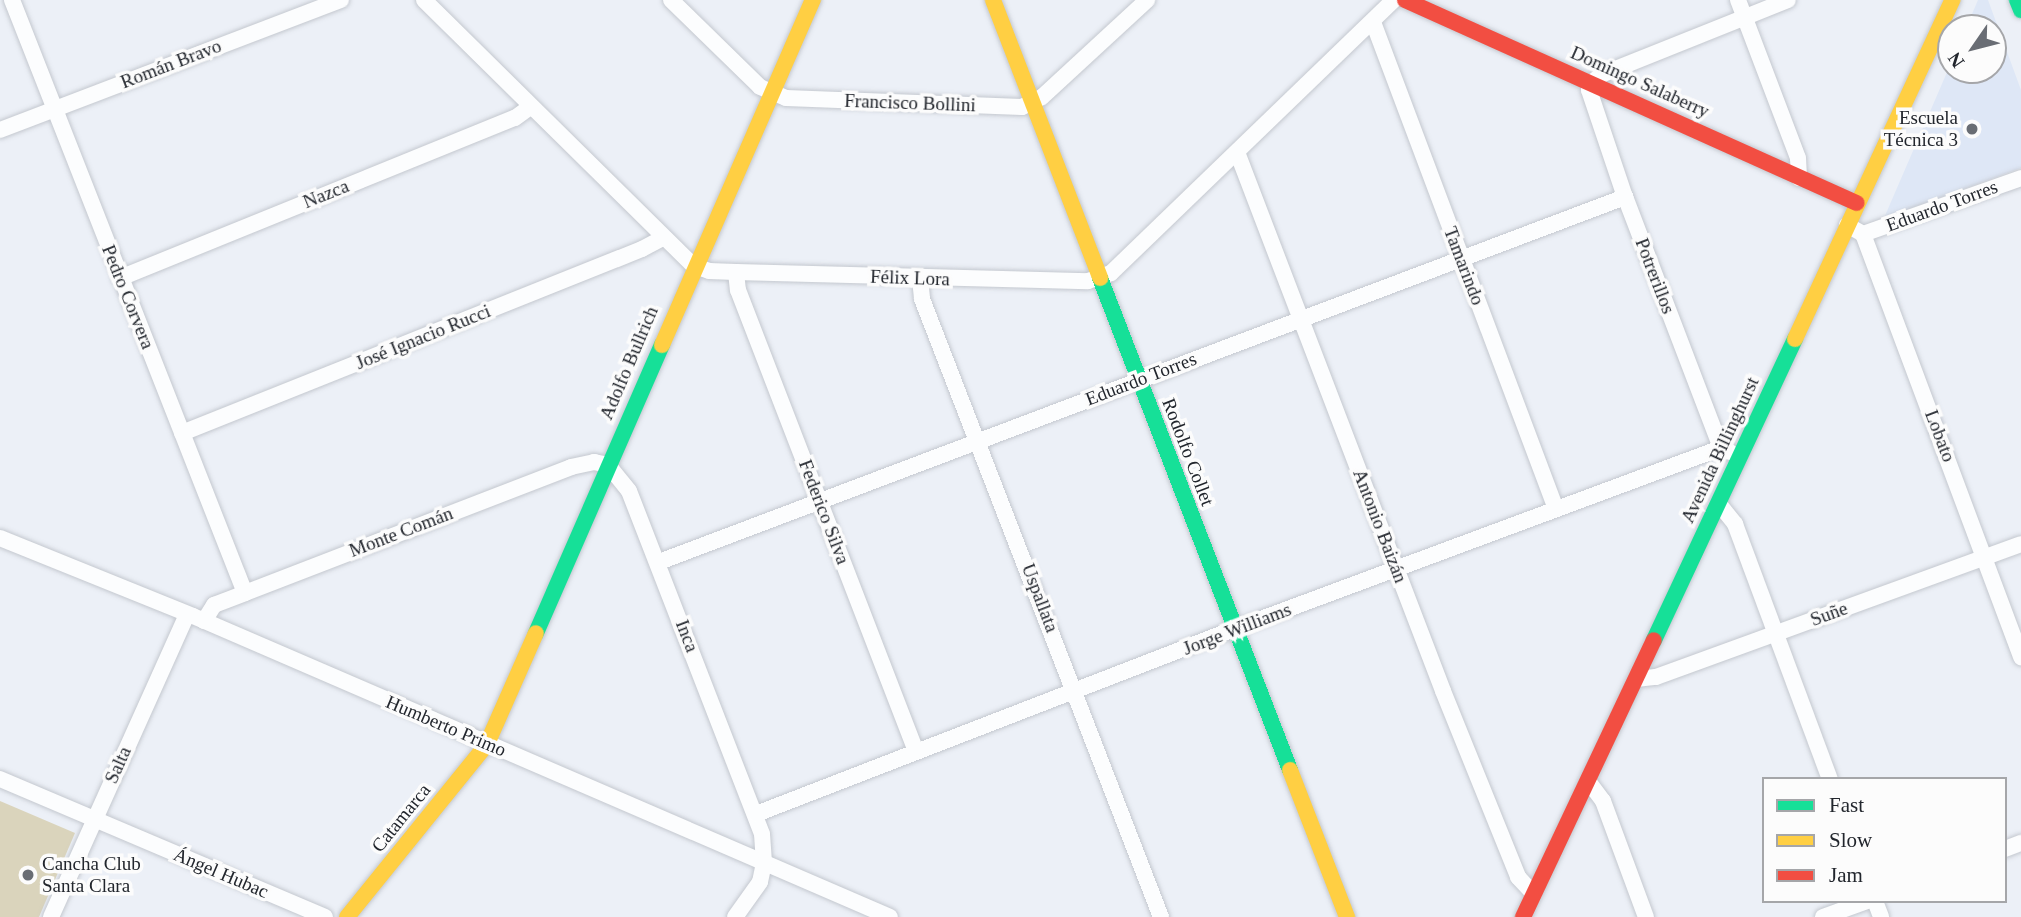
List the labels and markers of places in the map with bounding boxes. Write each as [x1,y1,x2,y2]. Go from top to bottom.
place label: Escuela Técnica 3 [1884,107,1958,151]
marker: Escuela Técnica 3 [1964,121,1980,137]
place label: Cancha Club Santa Clara [42,853,141,897]
marker: Cancha Club Santa Clara [20,867,36,883]

